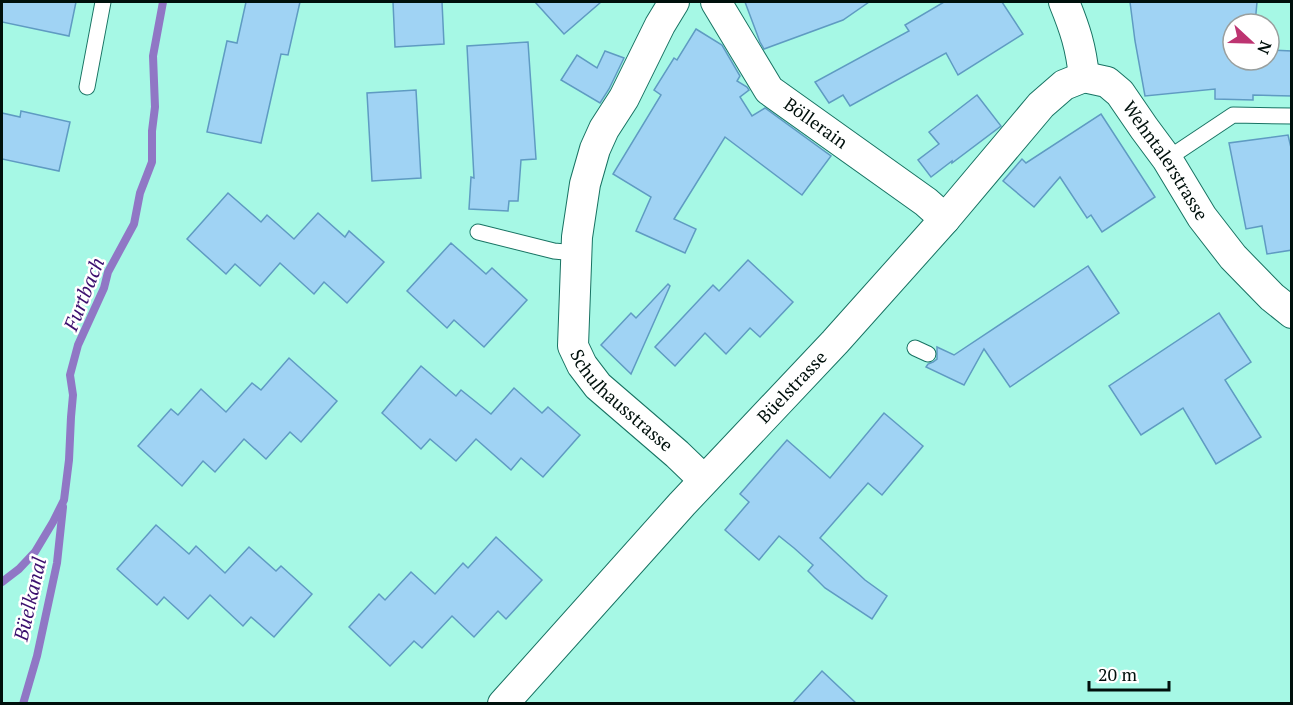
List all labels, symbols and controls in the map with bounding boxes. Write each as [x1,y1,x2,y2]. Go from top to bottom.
north arrow [1221,12,1281,72]
text: N [1252,38,1277,57]
street label: Böllerain [779,91,853,154]
street label: Wehntalerstrasse [1118,96,1214,224]
water label: Furtbach [56,253,110,335]
street label: Schulhausstrasse [565,345,679,456]
street label: Büelstrasse [752,345,832,428]
water label: Büelkanal [7,554,52,644]
scale bar [1089,654,1168,692]
text: 20 m [1098,662,1138,686]

